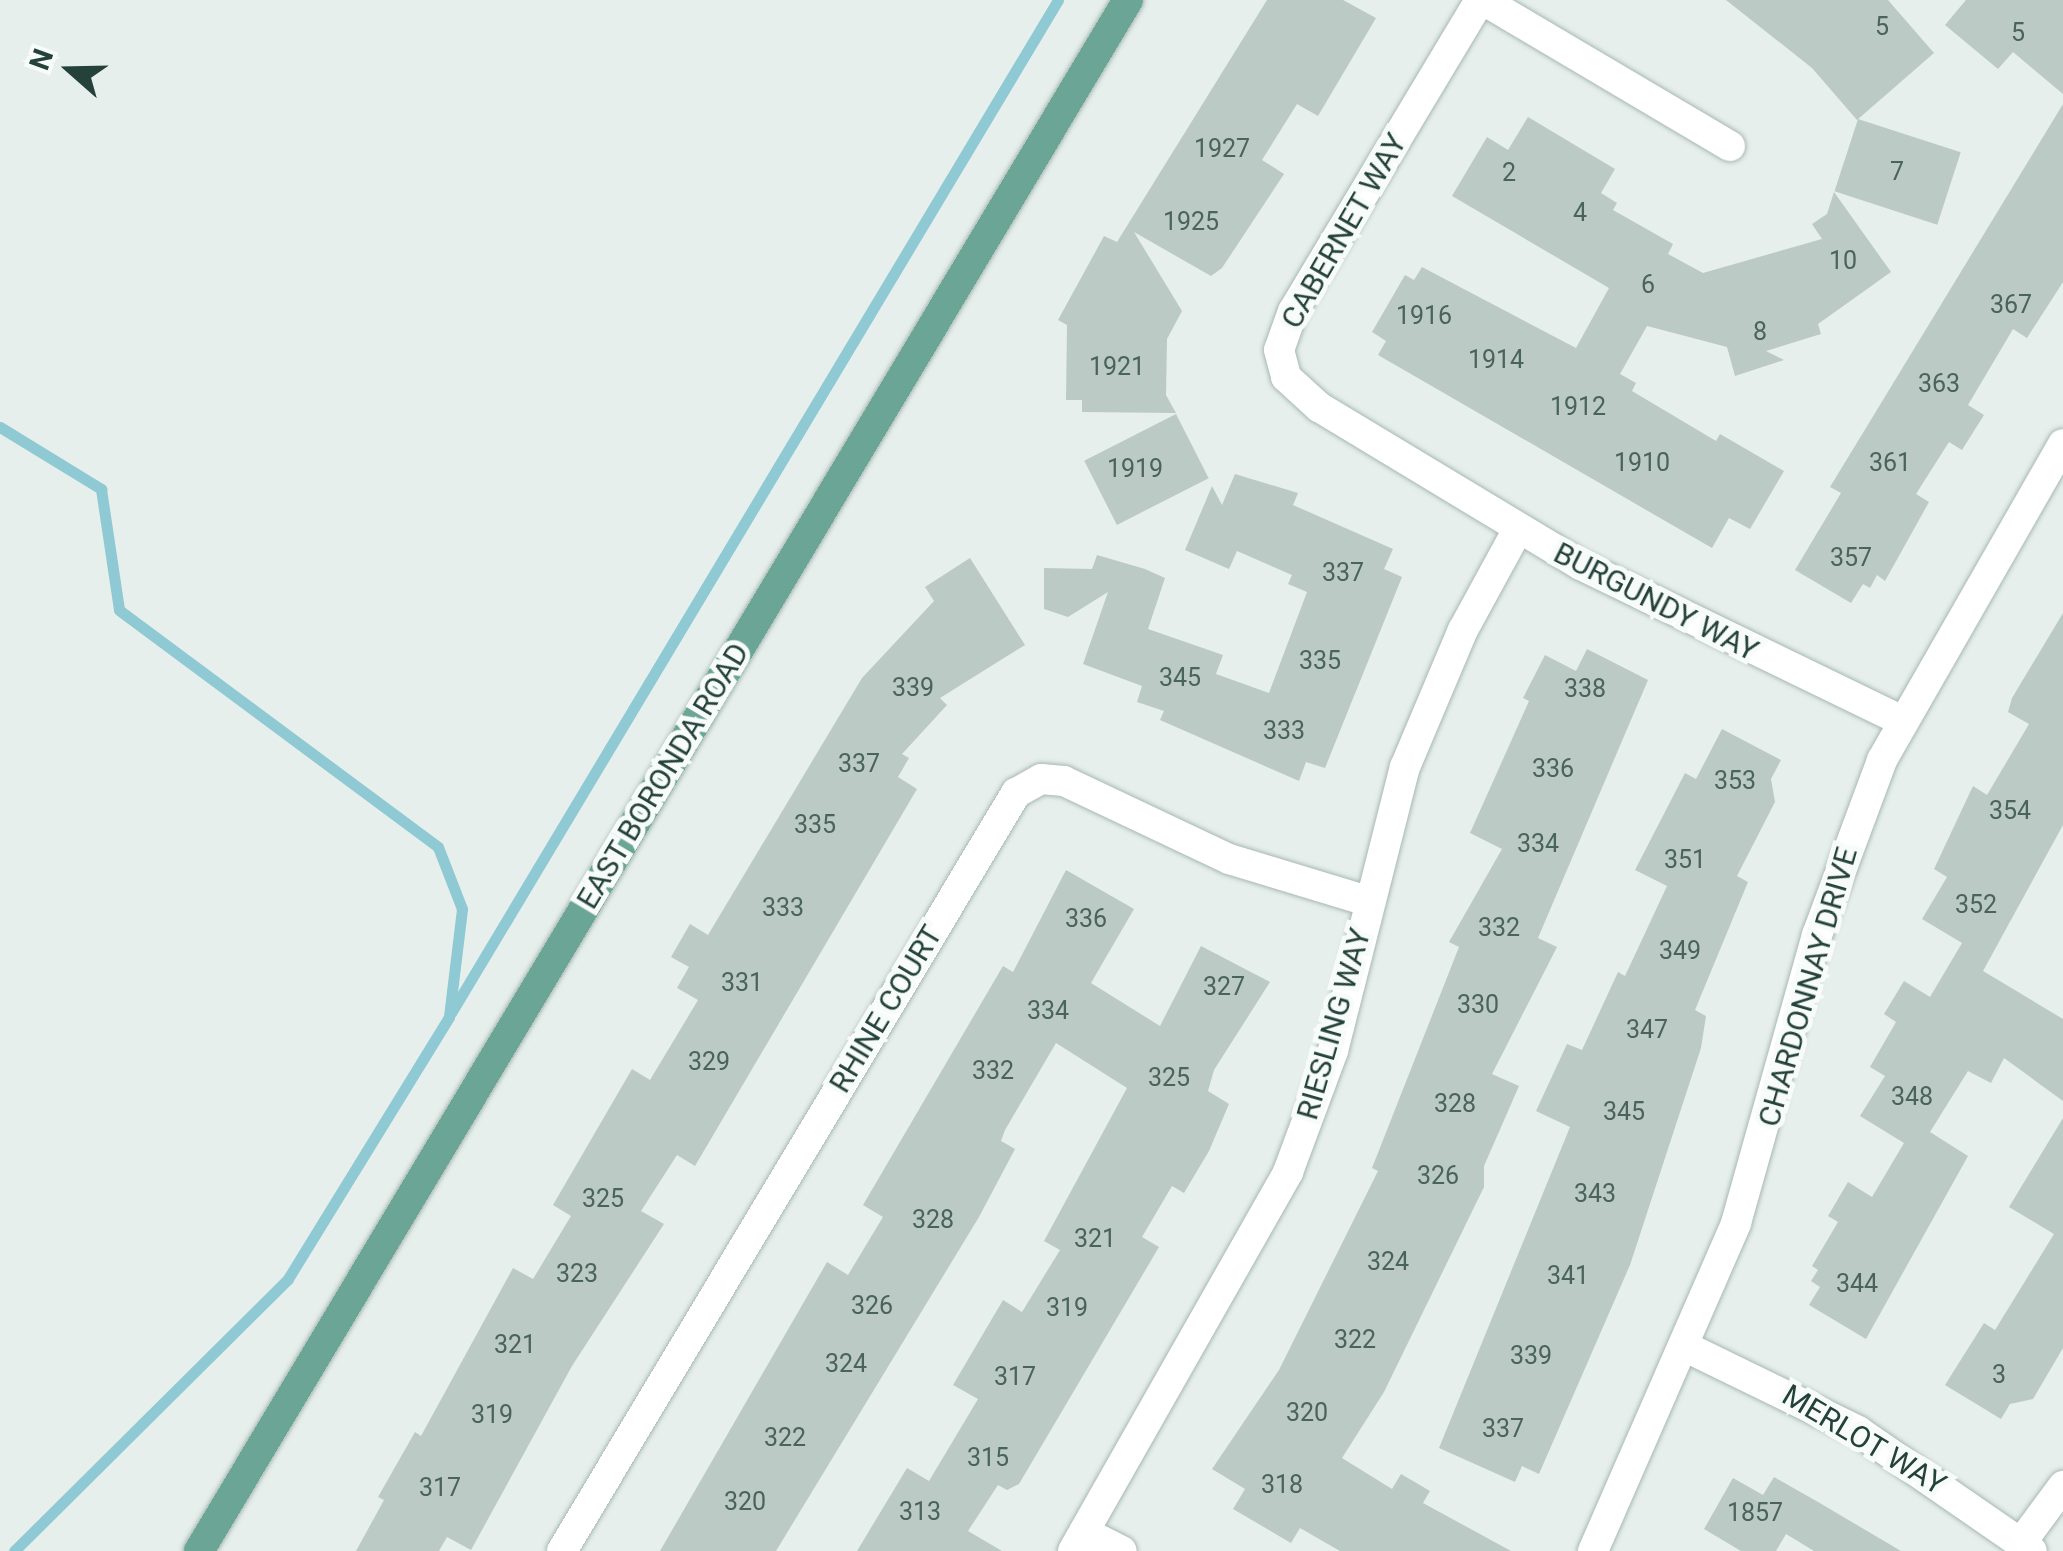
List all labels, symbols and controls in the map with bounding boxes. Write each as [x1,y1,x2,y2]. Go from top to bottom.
house number: 5 [1875,12,1889,42]
house number: 5 [2011,18,2025,48]
north arrow [20,20,120,120]
text: N [22,45,60,75]
street label: CABERNET WAY [1274,127,1414,335]
house number: 1927 [1194,134,1250,164]
house number: 7 [1890,157,1904,187]
house number: 2 [1502,158,1516,188]
house number: 4 [1573,198,1587,228]
house number: 1925 [1163,207,1219,237]
house number: 10 [1829,246,1857,276]
house number: 6 [1641,270,1655,300]
house number: 367 [1990,290,2032,320]
house number: 1916 [1396,301,1452,331]
house number: 8 [1753,317,1767,347]
house number: 1914 [1468,345,1524,375]
house number: 1921 [1089,352,1145,382]
house number: 363 [1918,369,1960,399]
house number: 1912 [1550,392,1606,422]
house number: 1910 [1614,448,1670,478]
house number: 361 [1869,448,1911,478]
house number: 1919 [1107,454,1163,484]
street label: BURGUNDY WAY [1548,535,1764,669]
house number: 357 [1830,543,1872,573]
house number: 337 [1322,558,1364,588]
street label: EAST BORONDA ROAD [569,636,757,916]
house number: 335 [1299,646,1341,676]
house number: 345 [1159,663,1201,693]
house number: 339 [892,673,934,703]
house number: 338 [1564,674,1606,704]
house number: 333 [1263,716,1305,746]
house number: 337 [838,749,880,779]
house number: 336 [1532,754,1574,784]
house number: 353 [1714,766,1756,796]
house number: 354 [1989,796,2031,826]
house number: 335 [794,810,836,840]
house number: 334 [1517,829,1559,859]
street label: CHARDONNAY DRIVE [1751,843,1865,1131]
house number: 351 [1664,845,1706,875]
house number: 352 [1955,890,1997,920]
house number: 333 [762,893,804,923]
house number: 336 [1065,904,1107,934]
house number: 332 [1478,913,1520,943]
street label: RHINE COURT [822,919,950,1099]
street label: RIESLING WAY [1290,924,1378,1124]
house number: 349 [1659,936,1701,966]
house number: 331 [721,968,763,998]
house number: 327 [1203,972,1245,1002]
house number: 330 [1457,990,1499,1020]
house number: 334 [1027,996,1069,1026]
house number: 347 [1626,1015,1668,1045]
house number: 329 [688,1047,730,1077]
house number: 332 [972,1056,1014,1086]
house number: 325 [1148,1063,1190,1093]
house number: 348 [1891,1082,1933,1112]
house number: 328 [1434,1089,1476,1119]
house number: 345 [1603,1097,1645,1127]
house number: 326 [1417,1161,1459,1191]
house number: 343 [1574,1179,1616,1209]
house number: 325 [582,1184,624,1214]
house number: 328 [912,1205,954,1235]
house number: 321 [1074,1224,1116,1254]
house number: 324 [1367,1247,1409,1277]
house number: 323 [556,1259,598,1289]
house number: 341 [1547,1261,1589,1291]
house number: 344 [1836,1269,1878,1299]
house number: 326 [851,1291,893,1321]
house number: 319 [1046,1293,1088,1323]
house number: 322 [1334,1325,1376,1355]
house number: 321 [494,1330,536,1360]
house number: 339 [1510,1341,1552,1371]
house number: 324 [825,1349,867,1379]
house number: 3 [1992,1360,2006,1390]
house number: 317 [994,1362,1036,1392]
street label: MERLOT WAY [1776,1377,1952,1503]
house number: 320 [1286,1398,1328,1428]
house number: 319 [471,1400,513,1430]
house number: 337 [1482,1414,1524,1444]
house number: 322 [764,1423,806,1453]
house number: 315 [967,1443,1009,1473]
house number: 318 [1261,1470,1303,1500]
house number: 317 [419,1473,461,1503]
house number: 320 [724,1487,766,1517]
house number: 313 [899,1497,941,1527]
house number: 1857 [1727,1498,1783,1528]

